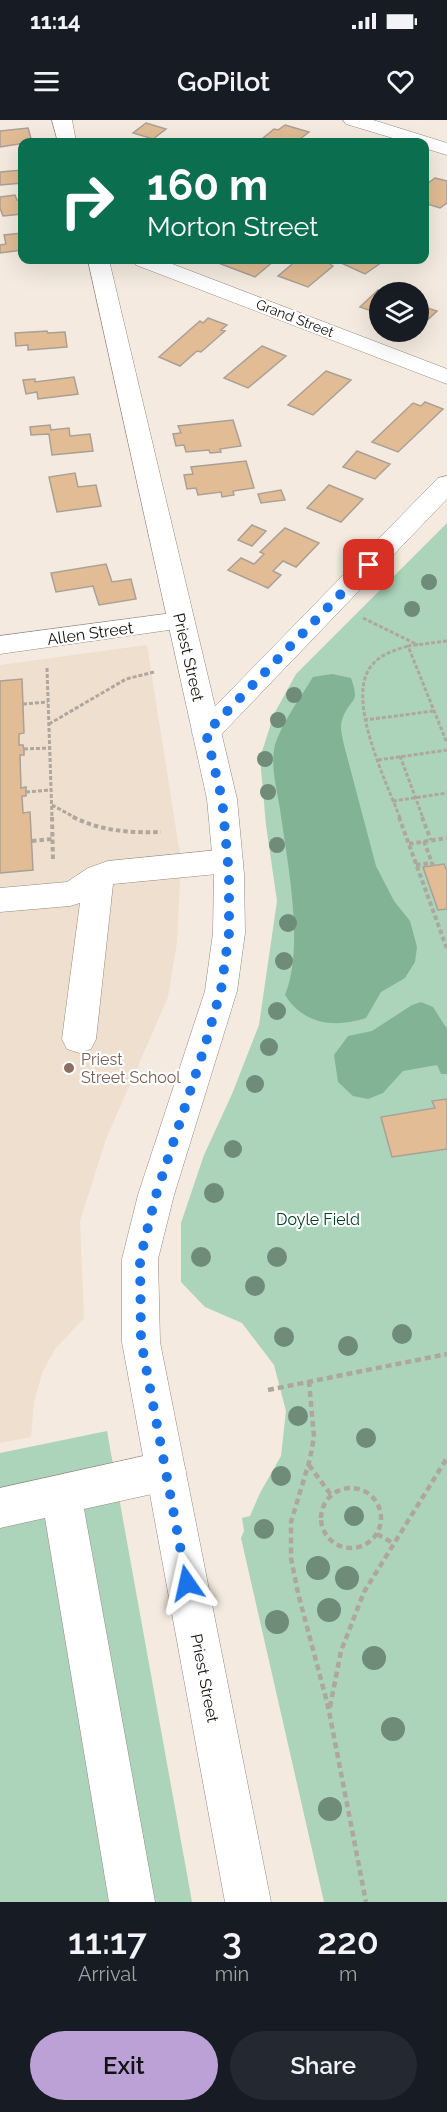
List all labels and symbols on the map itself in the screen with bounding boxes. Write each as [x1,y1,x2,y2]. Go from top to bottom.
street label: Grand Street [254,296,336,340]
pin [343,539,394,590]
street label: Priest Street [169,611,208,704]
street label: Allen Street [46,618,135,649]
place label: Priest Street School [81,1050,181,1087]
marker: Priest Street School [62,1061,76,1075]
park label: Doyle Field [276,1210,360,1229]
position arrow [155,1551,219,1615]
street label: Priest Street [187,1632,223,1725]

